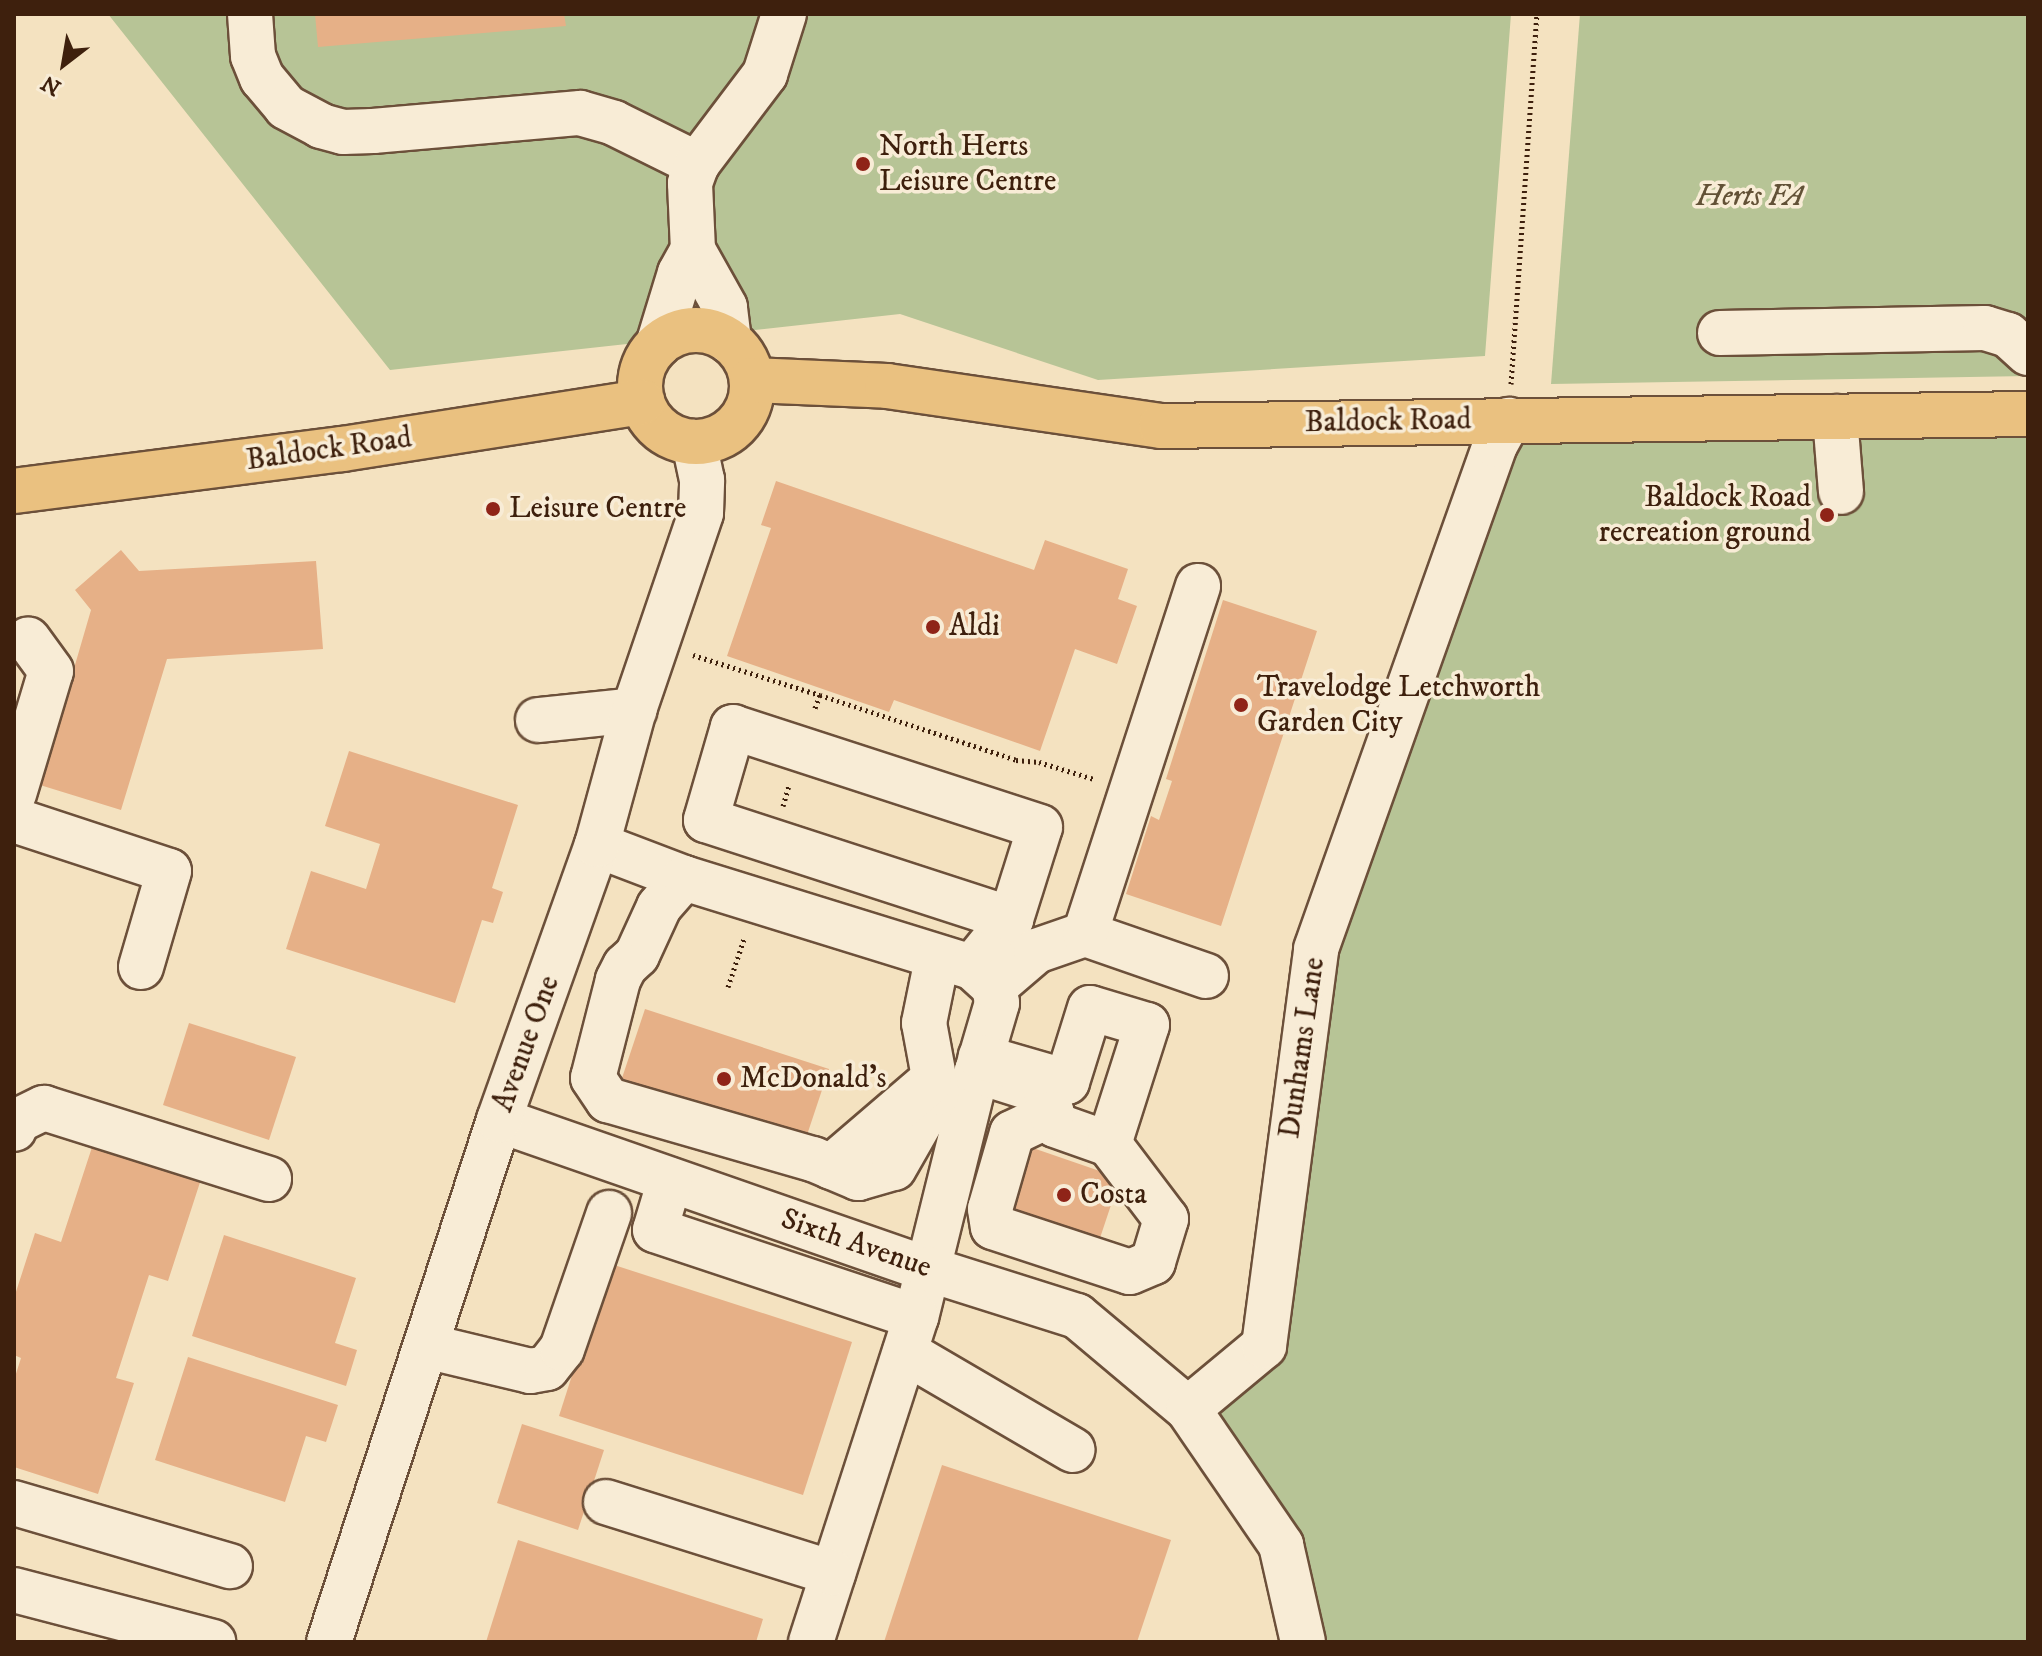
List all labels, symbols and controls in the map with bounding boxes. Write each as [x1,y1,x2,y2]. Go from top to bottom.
north arrow [24,24,104,104]
text: N [37,69,66,101]
place label: North Herts Leisure Centre [879,129,1056,200]
marker: North Herts Leisure Centre [854,155,872,173]
park label: Herts FA [1696,179,1804,215]
street label: Baldock Road [1304,403,1472,441]
street label: Baldock Road [244,421,414,479]
place label: Baldock Road recreation ground [1599,480,1811,550]
place label: Leisure Centre [509,491,686,527]
marker: Leisure Centre [484,500,502,518]
marker: Baldock Road recreation ground [1818,506,1836,524]
place label: Aldi [949,609,1000,645]
marker: Aldi [924,618,942,636]
place label: Travelodge Letchworth Garden City [1257,670,1540,740]
marker: Travelodge Letchworth Garden City [1232,696,1250,714]
street label: Dunhams Lane [1272,955,1334,1141]
street label: Avenue One [486,971,568,1117]
place label: McDonald's [740,1061,887,1097]
marker: McDonald's [715,1070,733,1088]
place label: Costa [1080,1177,1147,1213]
marker: Costa [1055,1186,1073,1204]
street label: Sixth Avenue [776,1202,936,1286]

